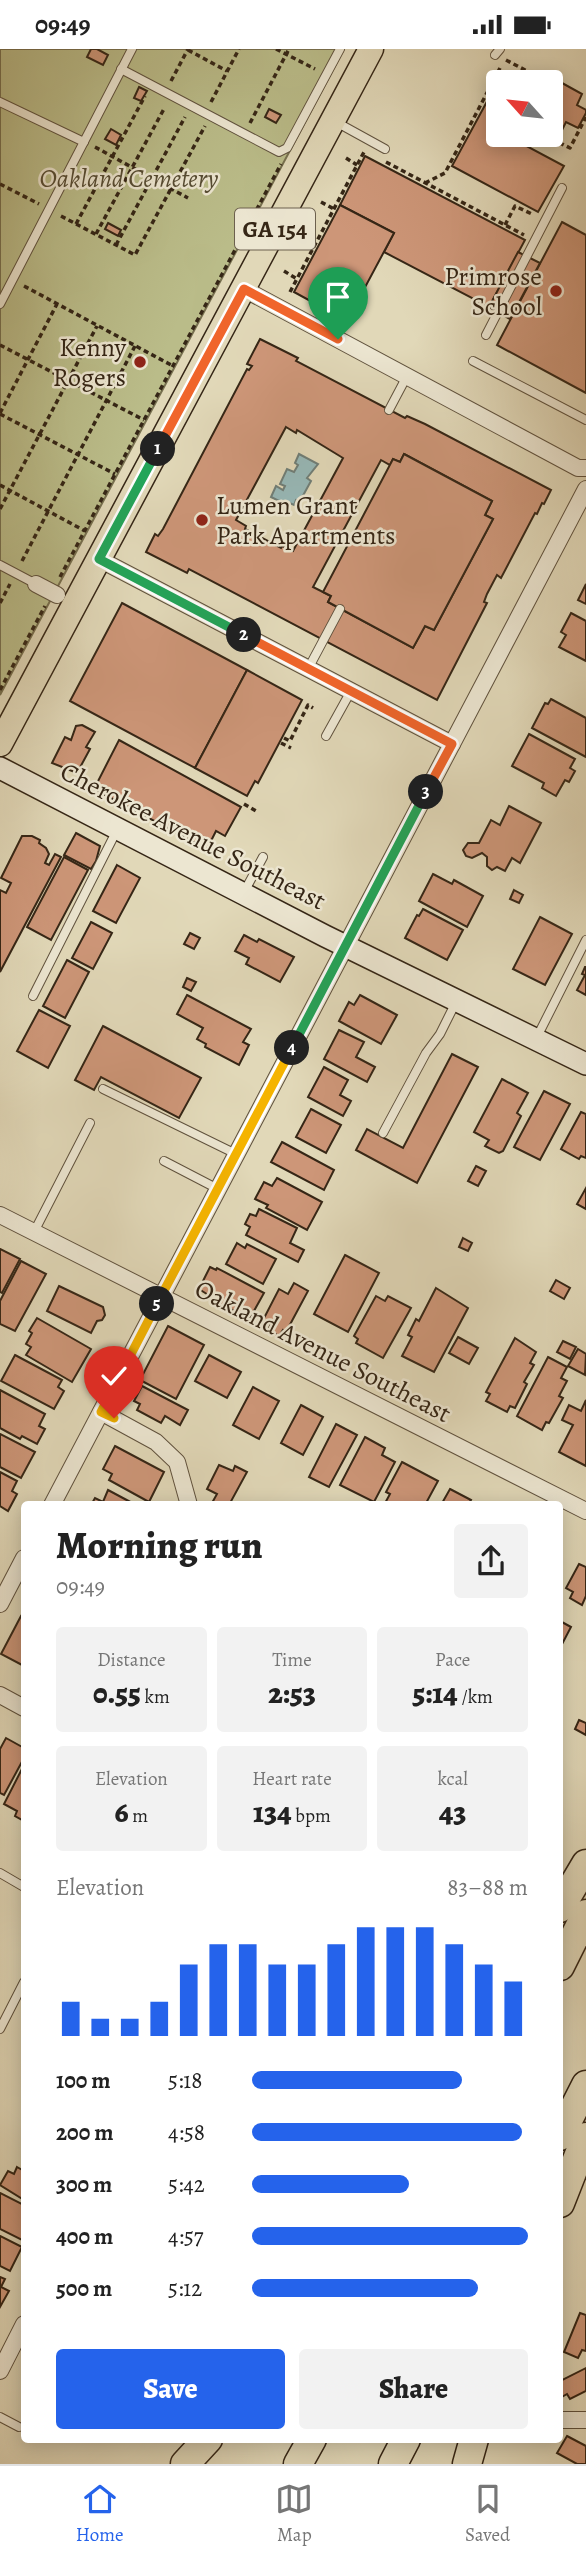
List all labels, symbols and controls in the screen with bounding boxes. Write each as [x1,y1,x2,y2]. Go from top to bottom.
text: 09:49 [35,7,91,42]
north arrow [486,70,564,147]
map controls [486,70,563,147]
park label: Oakland Cemetery [40,161,218,196]
road number: GA 154 [235,209,315,249]
place label: Primrose School [444,259,542,324]
pin [308,267,368,339]
icon: arrive [319,278,357,316]
marker: Primrose School [548,283,564,299]
place label: Kenny Rogers [53,330,126,395]
marker: Kenny Rogers [132,354,148,370]
pin: 1 [140,431,176,467]
text: 1 [154,435,161,461]
place label: Lumen Grant Park Apartments [216,488,396,553]
marker: Lumen Grant Park Apartments [194,512,210,528]
pin: 2 [226,617,262,653]
text: 2 [239,621,248,647]
street label: Cherokee Avenue Southeast [54,754,332,918]
pin: 3 [408,775,444,809]
text: 3 [421,778,430,804]
pin: 4 [274,1031,310,1065]
text: 4 [287,1034,296,1060]
street label: Oakland Avenue Southeast [189,1271,457,1431]
pin: 5 [140,1287,174,1321]
text: 5 [152,1290,161,1316]
pin [84,1346,144,1418]
icon: check [95,1357,133,1395]
text: Morning run [56,1519,263,1571]
button: share [454,1524,528,1598]
text: 09:49 [56,1571,105,1602]
text: Distance [97,1647,165,1673]
text: Time [272,1647,312,1673]
text: Pace [435,1647,470,1673]
text: 0.55 [93,1673,141,1713]
text: 2:53 [268,1673,316,1713]
text: 5:14 [412,1673,458,1713]
text: km [141,1684,170,1710]
text: /km [458,1684,493,1710]
text: Elevation [95,1766,168,1792]
text: Heart rate [252,1766,332,1792]
text: kcal [437,1766,468,1792]
text: 6 [114,1792,129,1832]
text: 134 [253,1792,292,1832]
text: 43 [439,1792,466,1832]
text: m [129,1803,148,1829]
text: bpm [292,1803,331,1829]
text: Elevation [56,1872,144,1903]
text: 83–88 m [447,1872,528,1903]
text: 100 m [56,2065,111,2096]
text: 5:18 [168,2065,202,2096]
text: 200 m [56,2117,114,2148]
text: 4:58 [168,2117,205,2148]
text: 300 m [56,2169,112,2200]
text: 5:42 [168,2169,205,2200]
text: 400 m [56,2221,113,2252]
text: 4:57 [168,2221,203,2252]
text: 500 m [56,2273,112,2304]
text: 5:12 [168,2273,202,2304]
button: Save [56,2349,285,2429]
button: Share [299,2349,528,2429]
tab: Home [76,2480,124,2548]
tab: Map [275,2480,313,2548]
tab: Saved [465,2480,510,2548]

